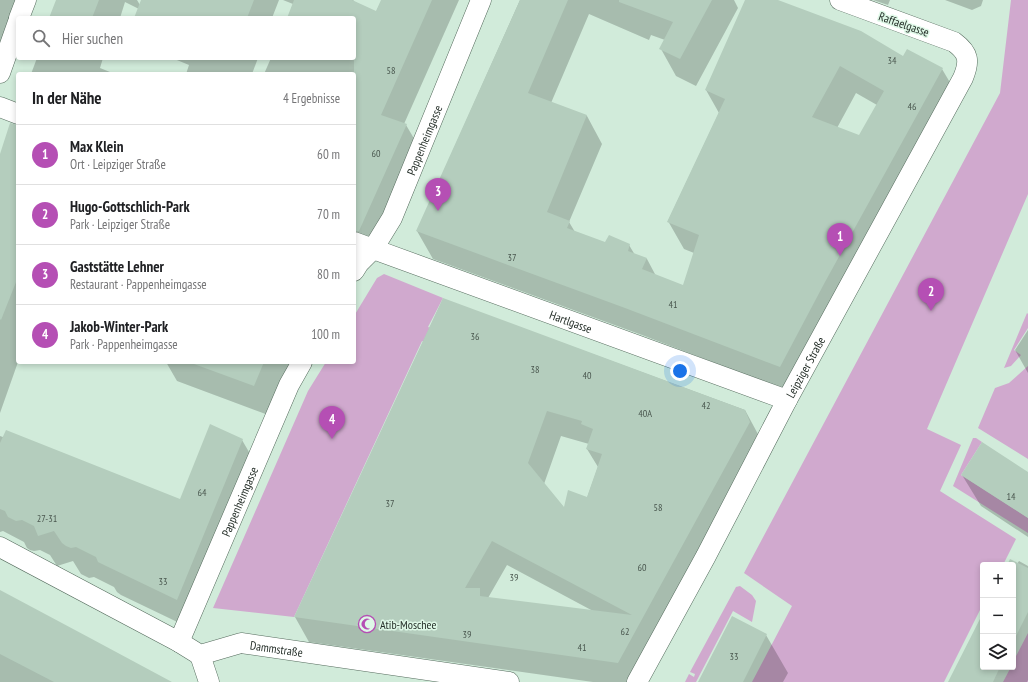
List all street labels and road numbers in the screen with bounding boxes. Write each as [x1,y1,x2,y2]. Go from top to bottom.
street label: Raffaelgasse [877,8,931,40]
street label: Pappenheimgasse [403,103,445,177]
street label: Hartlgasse [548,307,594,336]
street label: Leipziger Straße [782,334,828,400]
street label: Pappenheimgasse [218,464,261,538]
street label: Dammstraße [249,637,304,659]

